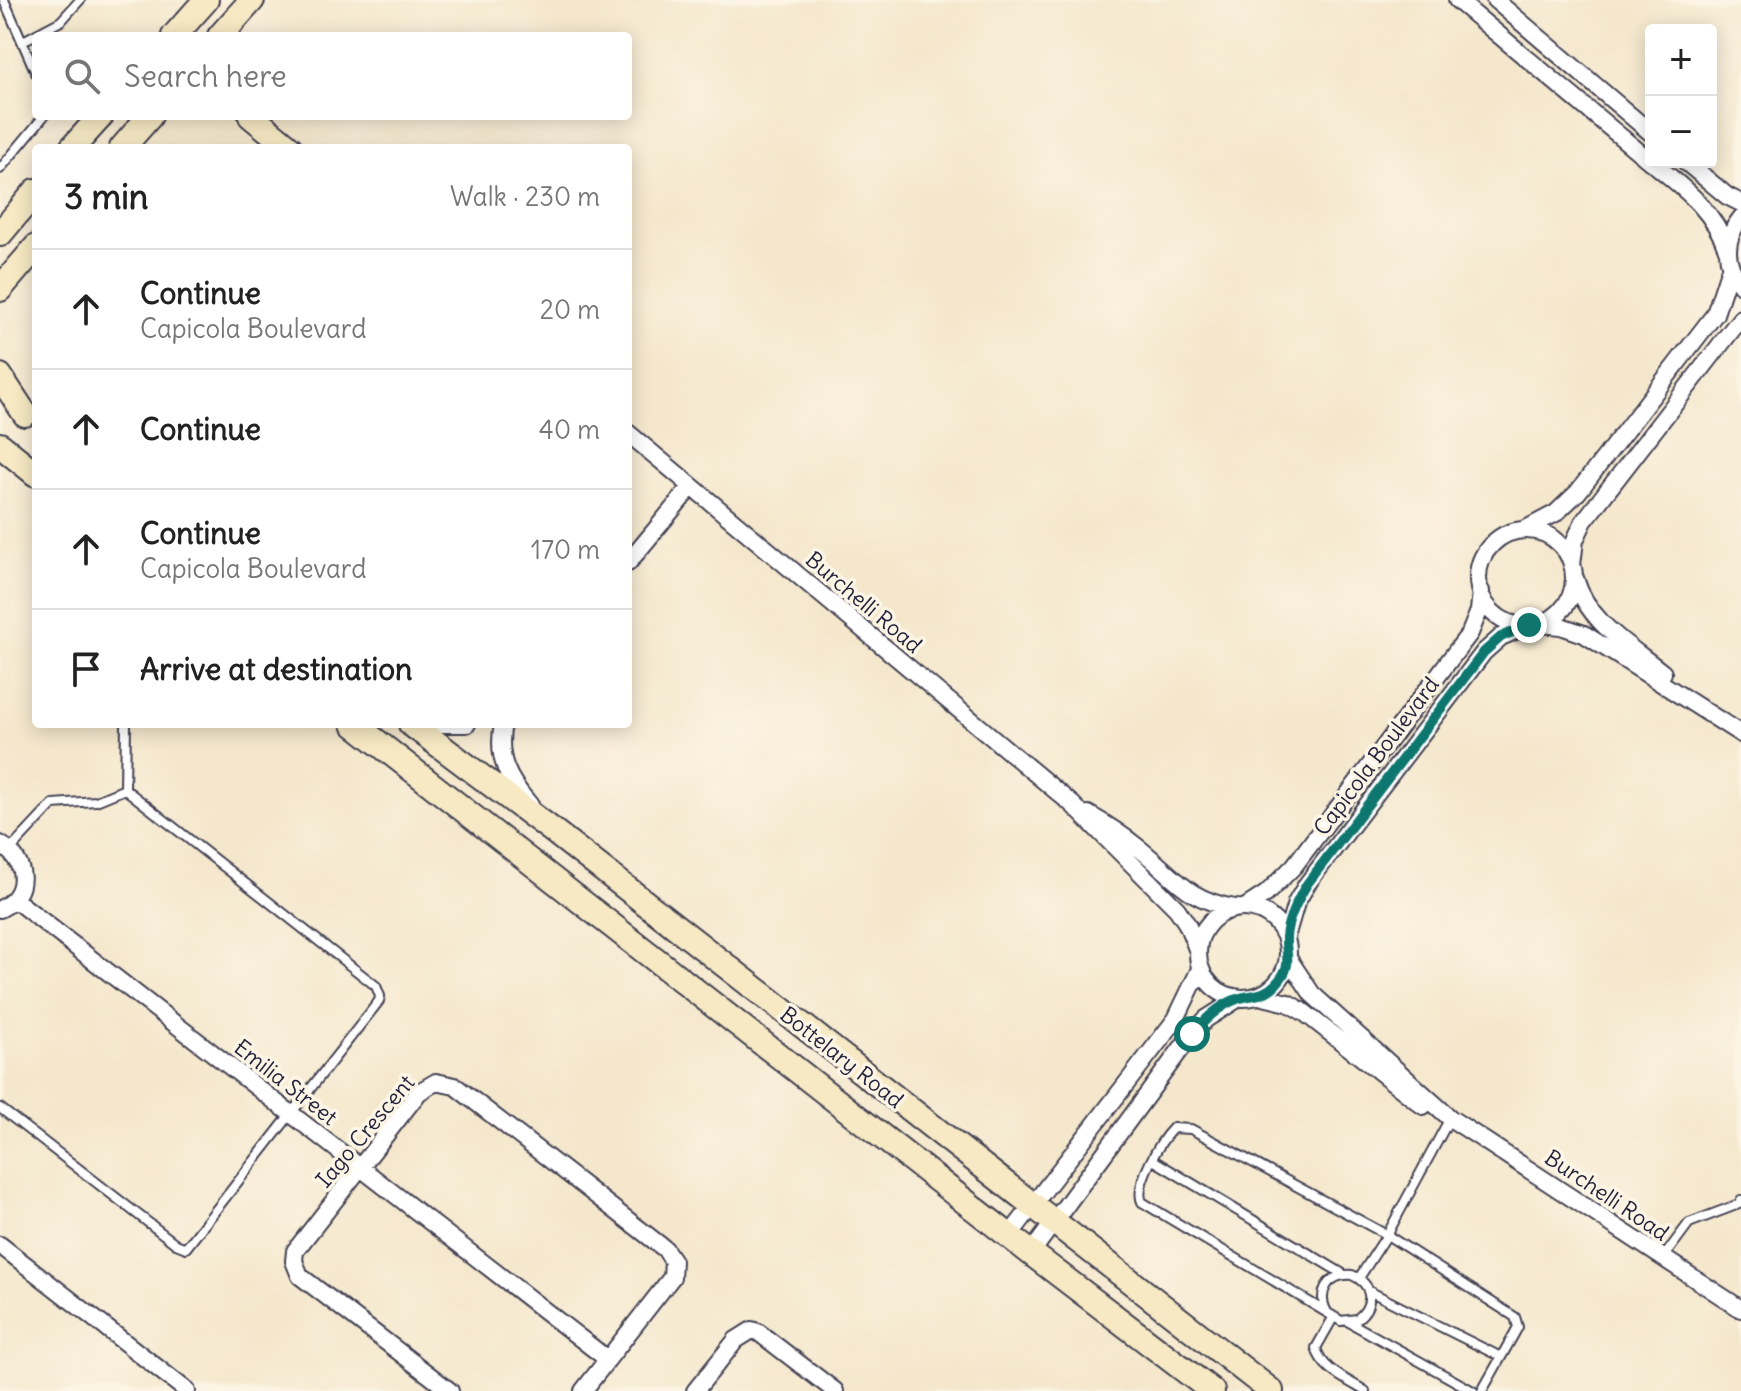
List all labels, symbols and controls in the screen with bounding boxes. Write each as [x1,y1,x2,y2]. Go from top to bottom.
map controls [1645,24,1717,168]
button: + [1645,24,1717,96]
search box [32,32,632,120]
icon: search [60,54,104,98]
text: Search here [124,57,287,95]
button: − [1645,96,1717,168]
text: 3 min [64,175,149,218]
text: Walk · 230 m [450,180,600,213]
text: Continue [140,274,261,312]
icon: ahead [64,287,108,331]
text: 20 m [540,293,600,326]
text: Capicola Boulevard [140,312,366,345]
icon: ahead [64,407,108,451]
text: Continue [140,410,261,448]
text: 40 m [539,413,600,446]
text: Continue [140,514,261,552]
icon: ahead [64,527,108,571]
text: 170 m [531,533,600,566]
street label: Burchelli Road [800,545,928,659]
text: Capicola Boulevard [140,552,366,585]
route end [1511,607,1547,643]
icon: arrive [64,647,108,691]
text: Arrive at destination [140,650,412,688]
street label: Capicola Boulevard [1307,671,1445,841]
street label: Bottelary Road [775,1000,909,1114]
route start [1174,1016,1210,1052]
street label: Emilia Street [229,1033,343,1131]
street label: Iago Crescent [310,1069,420,1193]
street label: Burchelli Road [1540,1143,1674,1247]

